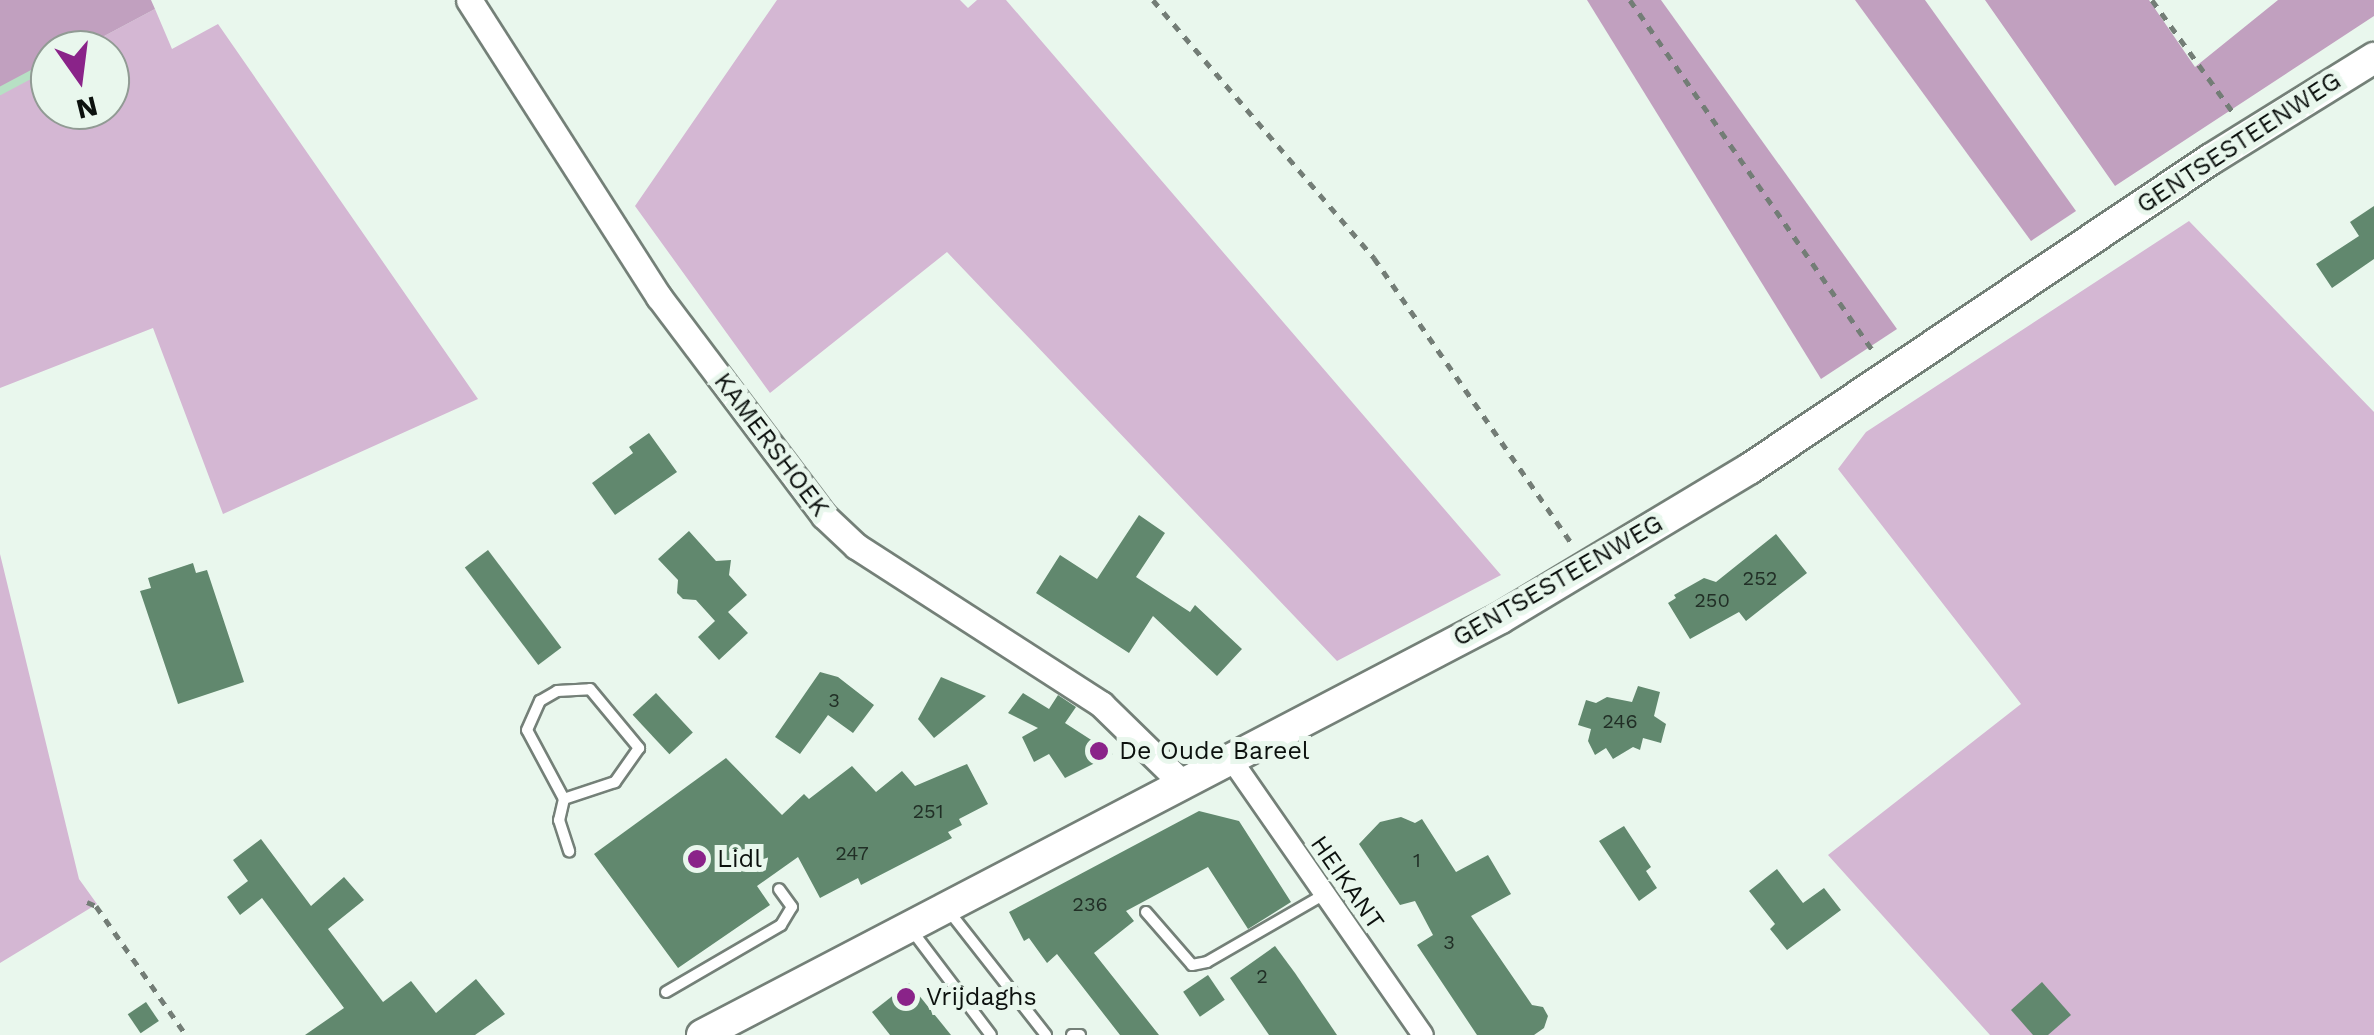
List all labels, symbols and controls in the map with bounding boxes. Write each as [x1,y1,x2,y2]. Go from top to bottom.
north arrow [30,30,130,130]
street label: GENTSESTEENWEG [2131,66,2347,220]
text: N [73,89,101,126]
street label: KAMERSHOEK [707,367,835,523]
street label: GENTSESTEENWEG [1448,509,1668,653]
house number: 252 [1743,566,1777,590]
house number: 250 [1694,588,1730,612]
house number: 3 [828,688,840,712]
house number: 246 [1602,709,1638,733]
place label: De Oude Bareel [1119,736,1309,766]
marker: De Oude Bareel [1088,740,1110,762]
house number: 251 [912,799,944,823]
street label: HEIKANT [1304,830,1390,936]
house number: 247 [835,841,869,865]
place label: Lidl [717,844,762,874]
marker: Lidl [686,848,708,870]
house number: 1 [1413,848,1421,872]
house number: 236 [1072,892,1108,916]
house number: 3 [1443,930,1455,954]
house number: 2 [1256,964,1268,988]
place label: Vrijdaghs [926,982,1037,1012]
marker: Vrijdaghs [895,986,917,1008]

